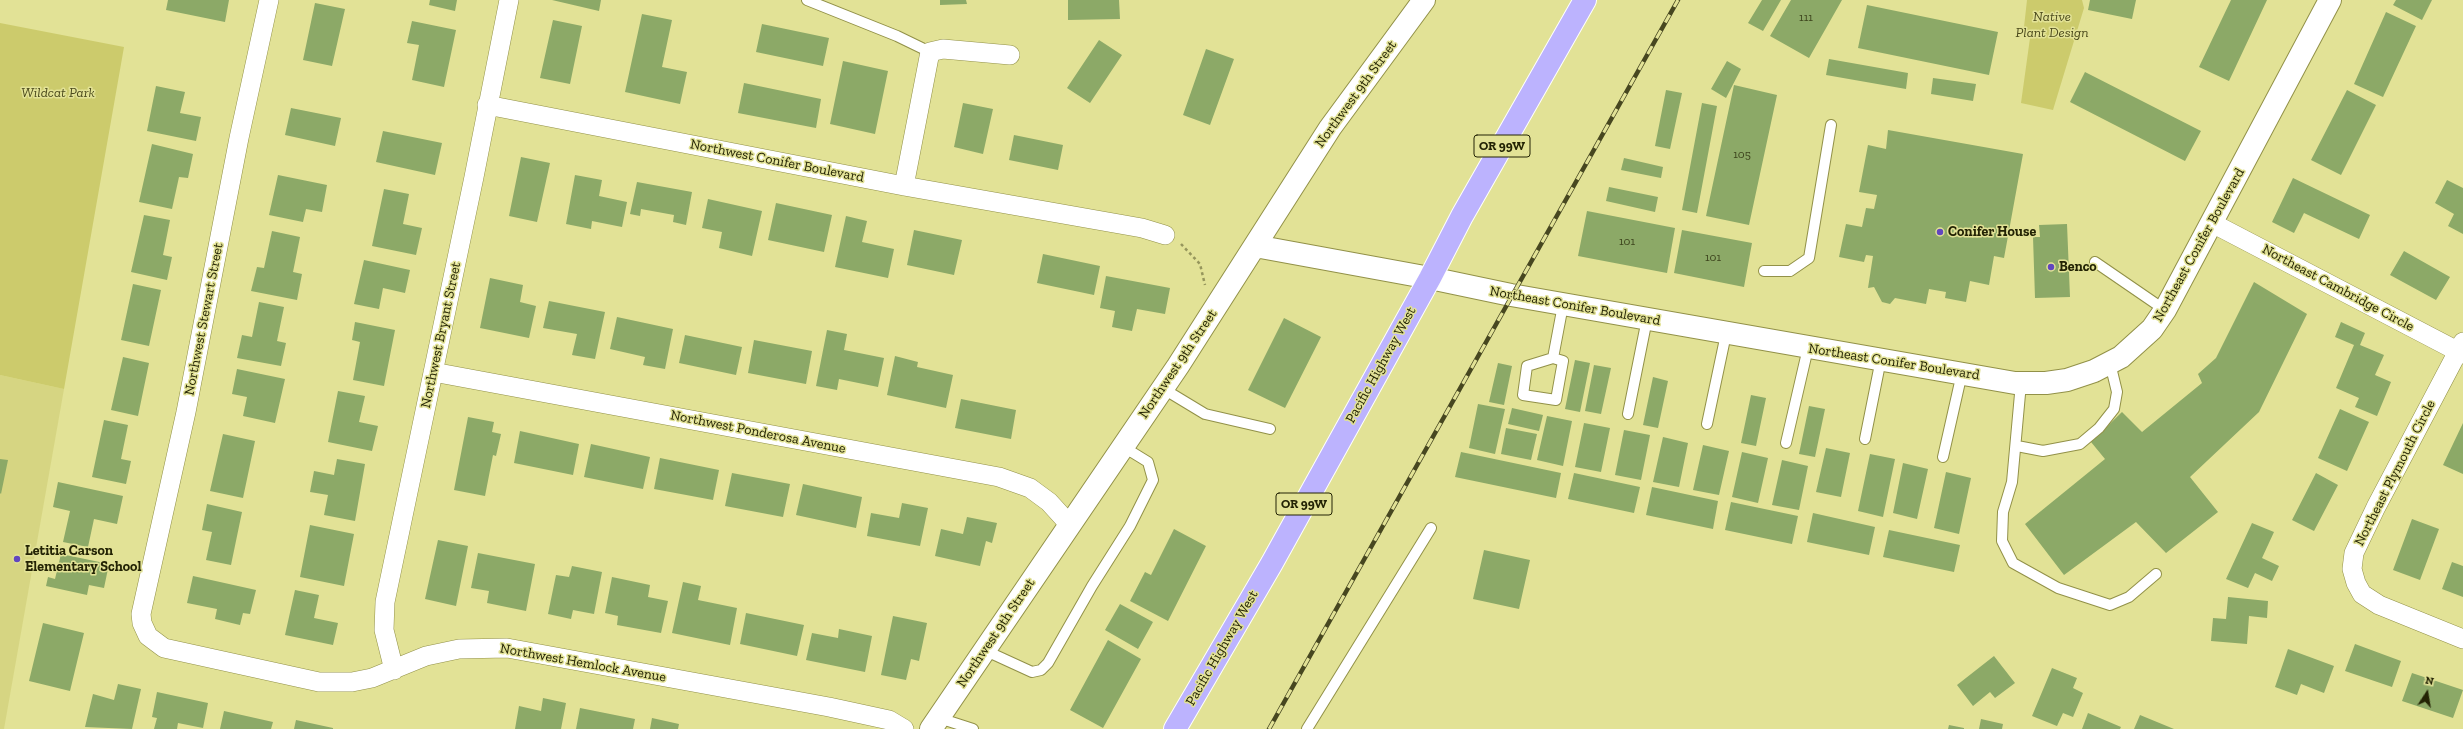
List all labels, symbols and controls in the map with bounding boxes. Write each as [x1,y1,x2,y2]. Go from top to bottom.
park label: Native Plant Design [2015,9,2089,42]
house number: 111 [1799,11,1813,25]
street label: Northwest 9th Street [1312,37,1400,151]
park label: Wildcat Park [21,85,95,101]
road number: OR 99W [1474,135,1530,157]
street label: Northwest Conifer Boulevard [689,136,865,186]
house number: 105 [1733,148,1751,162]
street label: Northeast Conifer Boulevard [2150,165,2248,325]
place label: Conifer House [1948,224,2036,240]
marker: Conifer House [1935,227,1945,237]
house number: 101 [1619,235,1635,249]
street label: Northwest Stewart Street [181,241,227,397]
street label: Northeast Cambridge Circle [2259,241,2417,335]
house number: 101 [1705,251,1721,265]
place label: Benco [2059,259,2097,275]
street label: Northwest Bryant Street [417,260,465,410]
marker: Benco [2046,262,2056,272]
street label: Northeast Conifer Boulevard [1488,283,1662,329]
street label: Pacific Highway West [1342,304,1420,426]
street label: Northwest 9th Street [1135,306,1221,422]
street label: Northeast Conifer Boulevard [1807,340,1981,384]
street label: Northeast Plymouth Circle [2351,397,2439,549]
street label: Northwest Ponderosa Avenue [669,407,847,457]
road number: OR 99W [1276,493,1332,515]
place label: Letitia Carson Elementary School [25,543,141,576]
marker: Letitia Carson Elementary School [12,554,22,564]
street label: Northwest 9th Street [953,575,1039,691]
street label: Pacific Highway West [1182,587,1262,709]
street label: Northwest Hemlock Avenue [499,640,667,686]
north arrow [2407,673,2447,713]
text: N [2424,674,2435,688]

